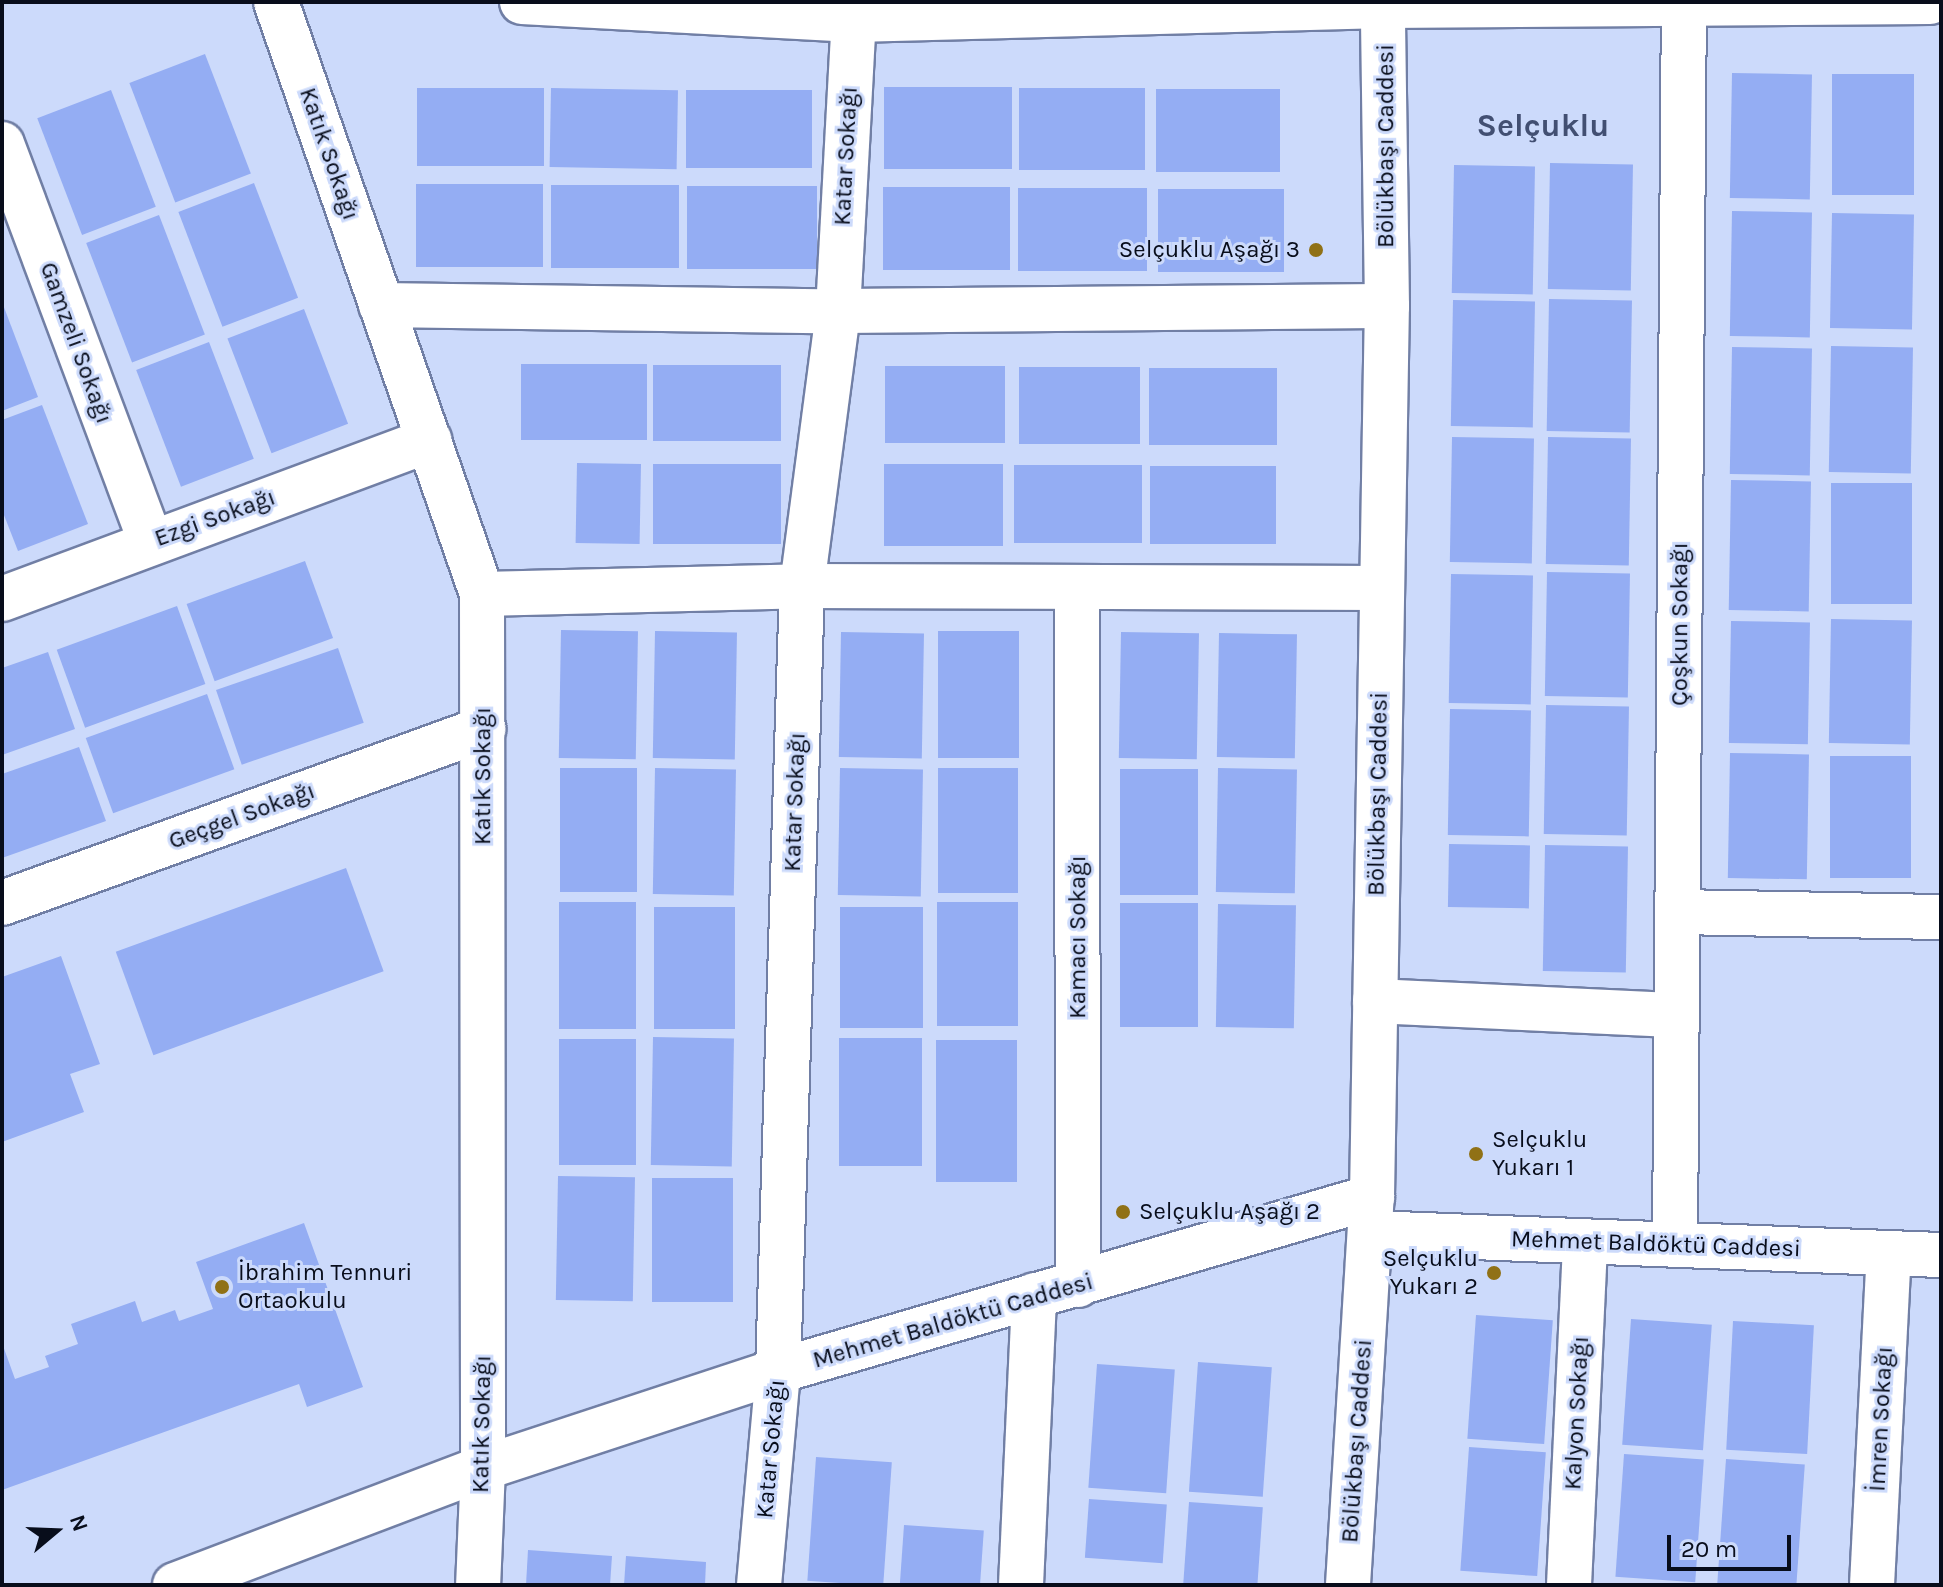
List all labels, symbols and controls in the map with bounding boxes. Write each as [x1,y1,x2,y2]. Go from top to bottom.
street label: Bölükbaşı Caddesi [1372,44,1400,248]
street label: Katık Sokağı [293,84,365,224]
street label: Katar Sokağı [828,86,864,226]
district label: Selçuklu [1477,107,1609,145]
place label: Selçuklu Aşağı 3 [1119,236,1300,264]
marker: Selçuklu Aşağı 3 [1307,241,1325,259]
street label: Gamzeli Sokağı [33,258,119,428]
street label: Ezgi Sokağı [151,483,279,553]
street label: Çoşkun Sokağı [1666,542,1694,706]
street label: Bölükbaşı Caddesi [1362,692,1394,896]
street label: Katık Sokağı [469,707,497,845]
street label: Katar Sokağı [778,732,812,872]
street label: Geçgel Sokağı [165,776,319,856]
street label: Kamacı Sokağı [1064,855,1092,1019]
place label: Selçuklu Yukarı 1 [1492,1126,1587,1182]
marker: Selçuklu Yukarı 1 [1467,1145,1485,1163]
place label: Selçuklu Aşağı 2 [1139,1198,1320,1226]
marker: Selçuklu Aşağı 2 [1114,1203,1132,1221]
street label: Mehmet Baldöktü Caddesi [1511,1225,1801,1263]
place label: Selçuklu Yukarı 2 [1383,1245,1478,1301]
place label: İbrahim Tennuri Ortaokulu [238,1259,412,1315]
marker: Selçuklu Yukarı 2 [1485,1264,1503,1282]
street label: Mehmet Baldöktü Caddesi [810,1267,1096,1375]
marker: İbrahim Tennuri Ortaokulu [213,1278,231,1296]
street label: Kalyon Sokağı [1559,1335,1595,1491]
street label: Bölükbaşı Caddesi [1336,1338,1378,1544]
street label: İmren Sokağı [1863,1346,1899,1492]
street label: Katık Sokağı [466,1355,498,1493]
street label: Katar Sokağı [751,1378,791,1520]
north arrow [16,1491,96,1571]
text: N [64,1511,94,1535]
scale bar [1671,1519,1795,1569]
text: 20 m [1681,1535,1737,1563]

